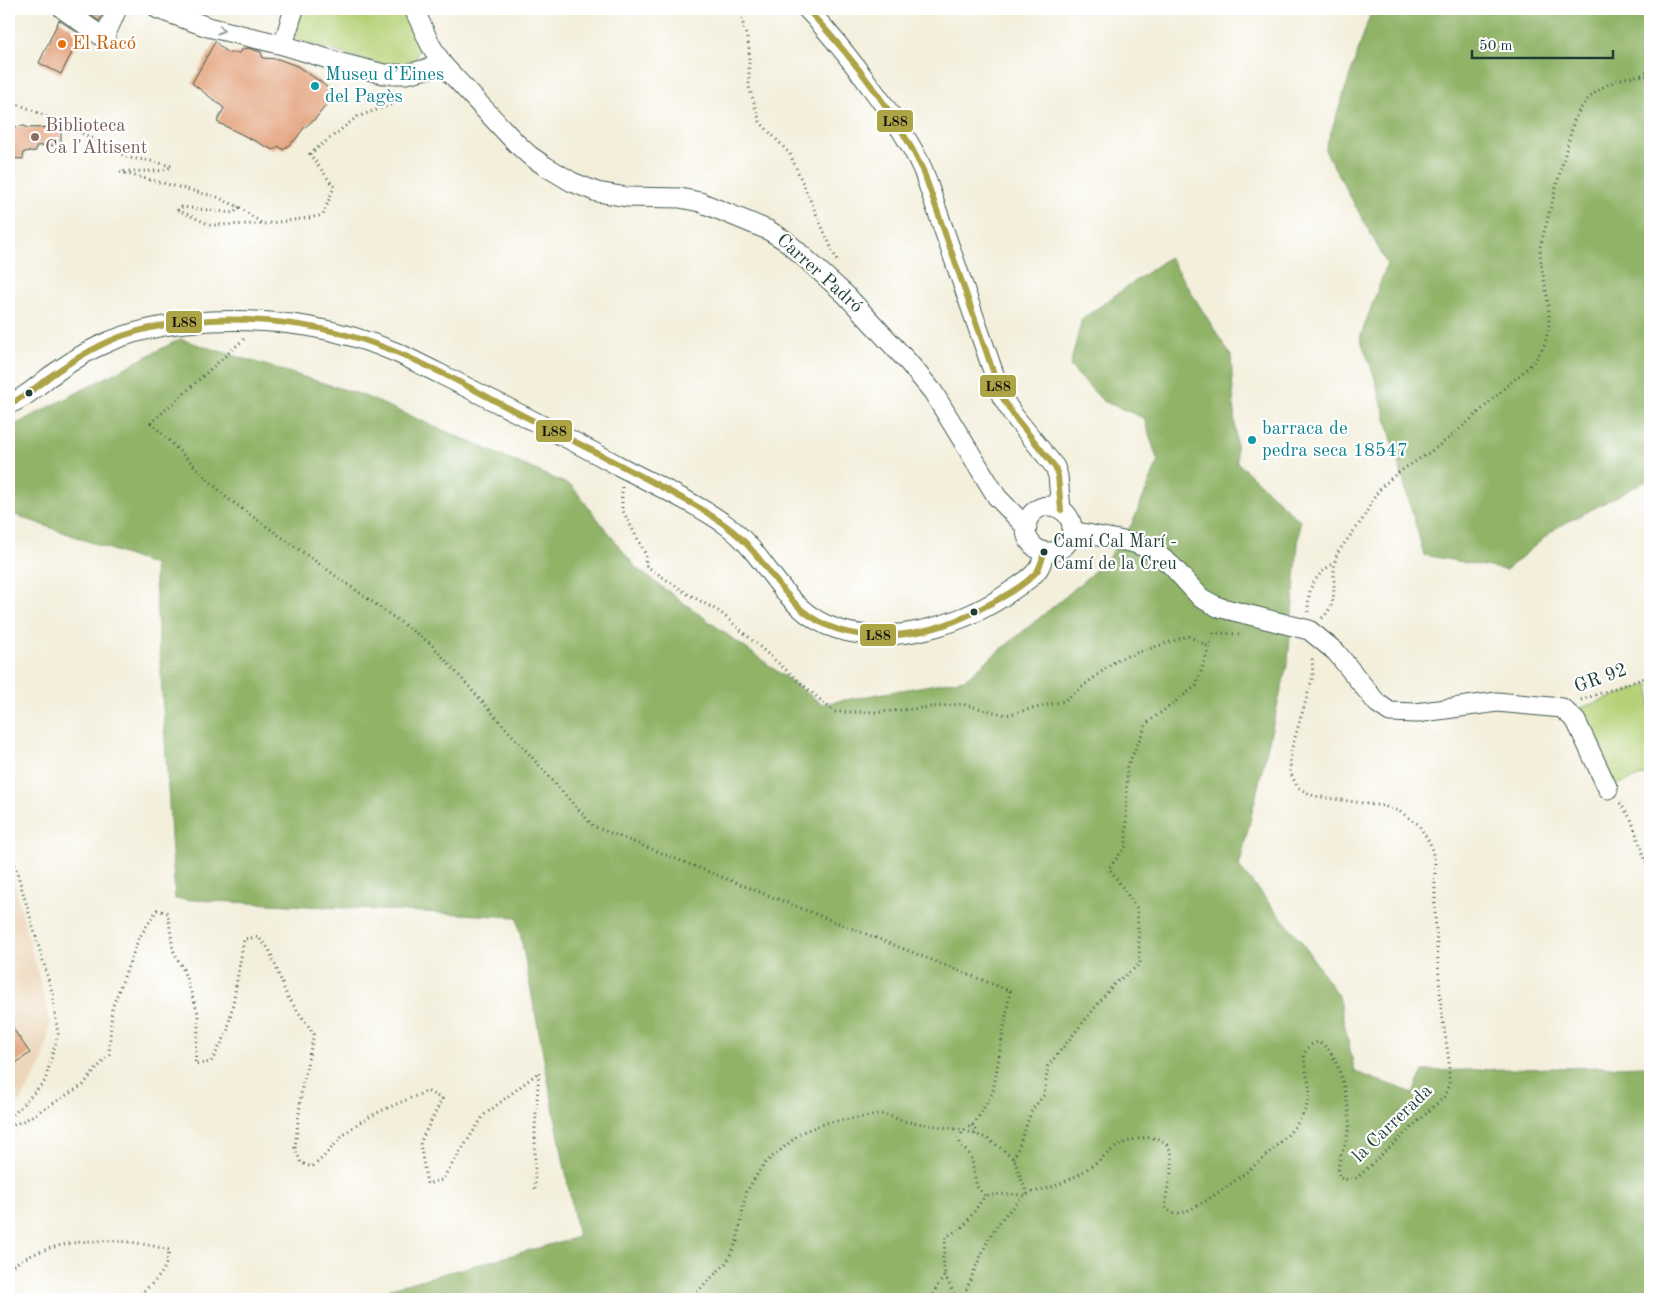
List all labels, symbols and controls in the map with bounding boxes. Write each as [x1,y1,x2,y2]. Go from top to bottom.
one-way arrow [217,24,226,35]
scale bar [1472,28,1613,60]
place label: El Racó [72,35,136,54]
marker: El Racó [56,38,68,50]
text: 50 m [1479,39,1513,54]
place label: Museu d’Eines del Pagès [325,66,444,107]
marker: Museu d’Eines del Pagès [309,80,321,92]
line badge: L88 [876,109,914,133]
text: L88 [882,115,908,129]
place label: Biblioteca Ca l'Altisent [45,117,147,158]
marker: Biblioteca Ca l'Altisent [29,131,41,143]
street label: Carrer Padró [772,231,866,317]
line badge: L88 [165,310,203,334]
text: L88 [171,316,197,330]
line badge: L88 [979,374,1017,398]
text: L88 [985,380,1011,394]
unlabelled marker [24,388,34,398]
line badge: L88 [535,419,573,443]
place label: barraca de pedra seca 18547 [1262,420,1408,461]
text: L88 [541,425,567,439]
marker: barraca de pedra seca 18547 [1246,434,1258,446]
place label: Camí Cal Marí - Camí de la Creu [1053,533,1177,573]
marker: Camí Cal Marí - Camí de la Creu [1039,547,1049,557]
unlabelled marker [969,607,979,617]
line badge: L88 [859,623,897,647]
text: L88 [865,629,891,643]
street label: GR 92 [1572,661,1630,697]
street label: la Carrerada [1349,1081,1437,1167]

